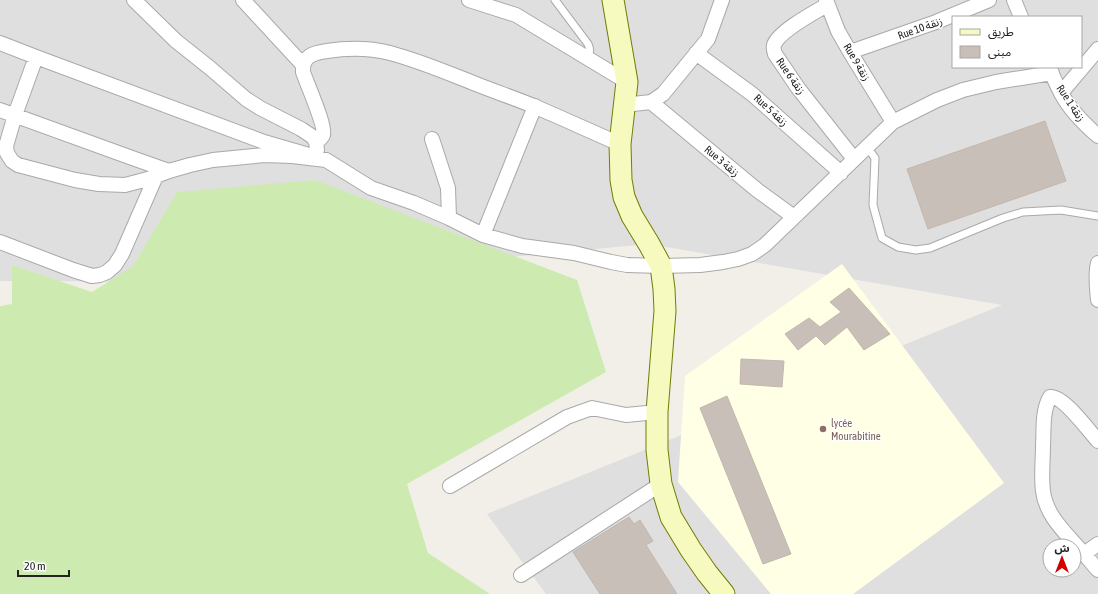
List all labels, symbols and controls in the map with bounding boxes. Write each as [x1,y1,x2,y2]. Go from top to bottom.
street label: Rue 10 زنقة [896,14,944,43]
legend [952,16,1082,68]
text: طريق [988,25,1014,40]
street label: Rue 9 زنقة [840,41,873,83]
text: مبنى [988,45,1011,59]
street label: Rue 6 زنقة [773,56,808,97]
street label: Rue 1 زنقة [1054,82,1088,124]
street label: Rue 5 زنقة [751,92,790,129]
street label: Rue 3 زنقة [702,143,742,180]
place label: lycée Mourabitine [831,417,881,442]
marker: lycée Mourabitine [818,424,828,434]
north arrow [1042,538,1082,578]
text: ش [1054,542,1070,555]
scale bar [18,552,69,578]
text: 20 m [24,559,46,573]

